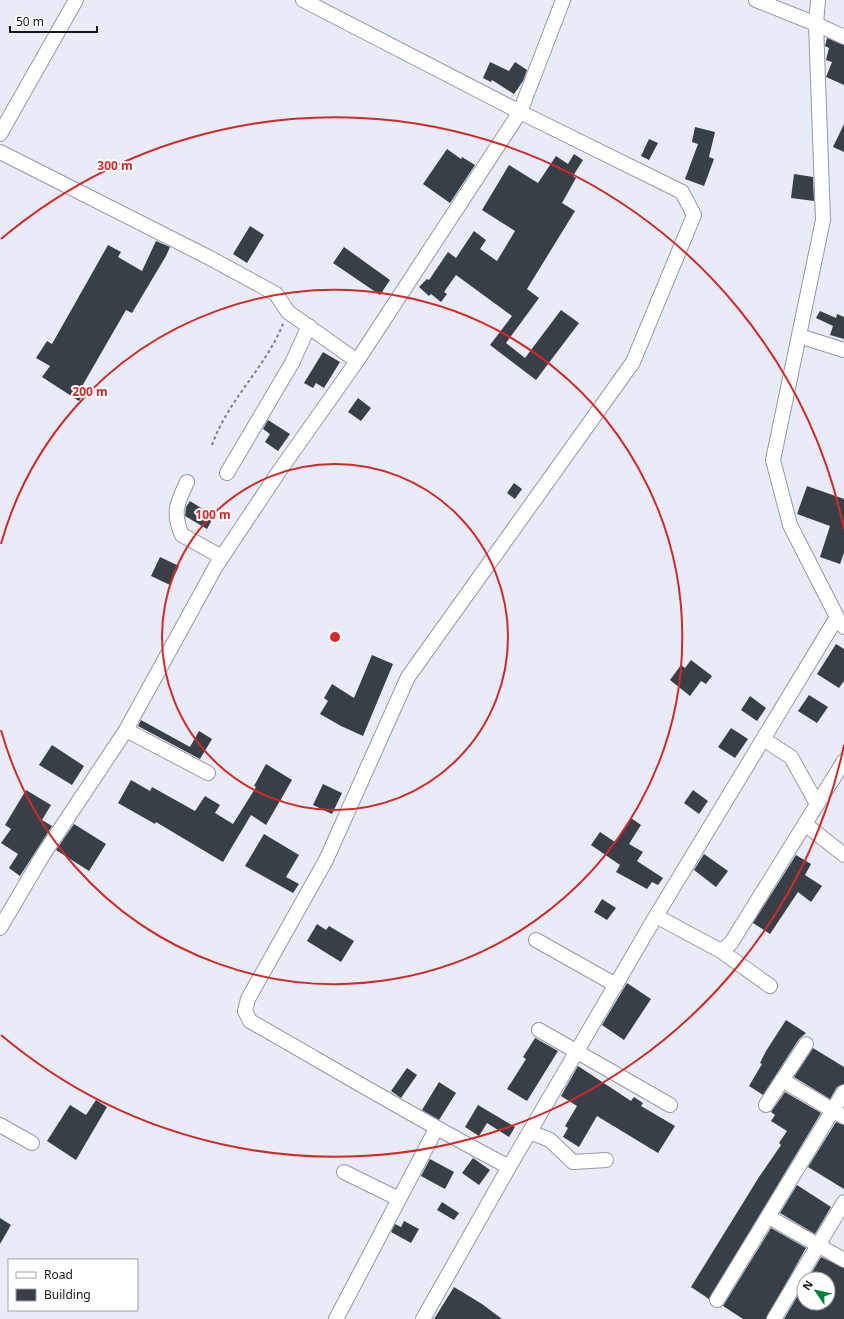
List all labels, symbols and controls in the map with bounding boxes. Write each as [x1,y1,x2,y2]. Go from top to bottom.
scale bar [10,8,97,34]
text: 50 m [16,13,44,30]
text: 300 m [97,157,133,174]
text: 200 m [72,383,108,400]
text: 100 m [195,506,231,523]
centre of rings [328,630,342,644]
legend [8,1259,138,1311]
text: Road [44,1266,73,1283]
north arrow [796,1271,836,1311]
text: N [799,1277,816,1293]
text: Building [44,1286,91,1303]

